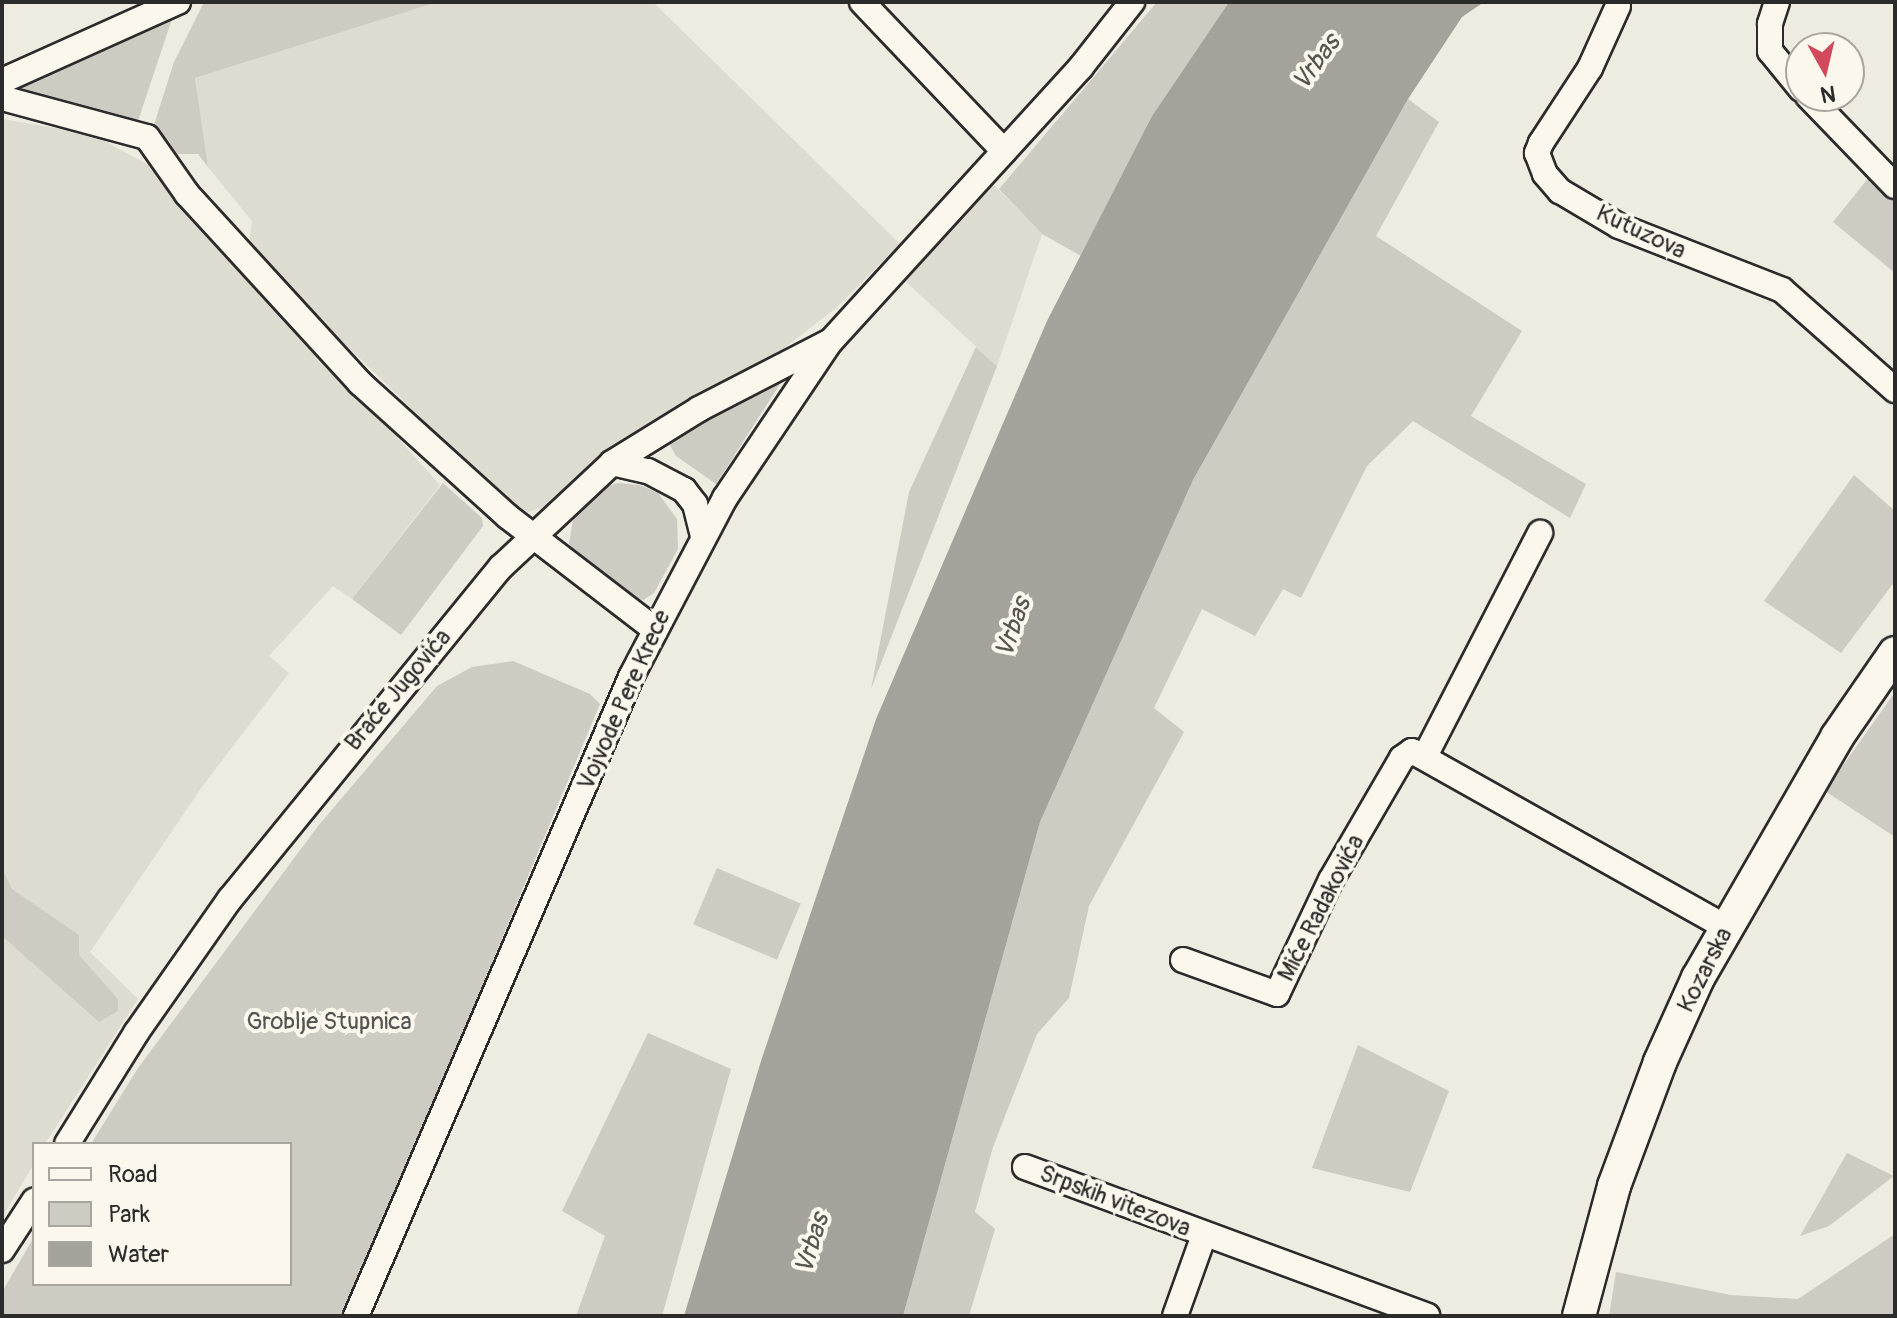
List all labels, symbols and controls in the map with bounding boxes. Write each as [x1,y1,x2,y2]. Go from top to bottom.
water label: Vrbas [1286,29,1348,97]
north arrow [1785,32,1865,112]
text: N [1819,79,1837,109]
street label: Kutuzova [1592,199,1690,265]
water label: Vrbas [989,594,1039,662]
street label: Vojvode Pere Krece [571,605,677,795]
street label: Braće Jugovića [339,623,457,757]
street label: Miće Radakovića [1272,830,1370,986]
street label: Kozarska [1671,923,1739,1017]
park label: Groblje Stupnica [246,1008,412,1036]
legend [32,1142,292,1286]
street label: Srpskih vitezova [1035,1159,1195,1243]
text: Road [108,1160,158,1189]
text: Park [108,1200,150,1229]
water label: Vrbas [789,1210,837,1278]
text: Water [108,1240,169,1269]

